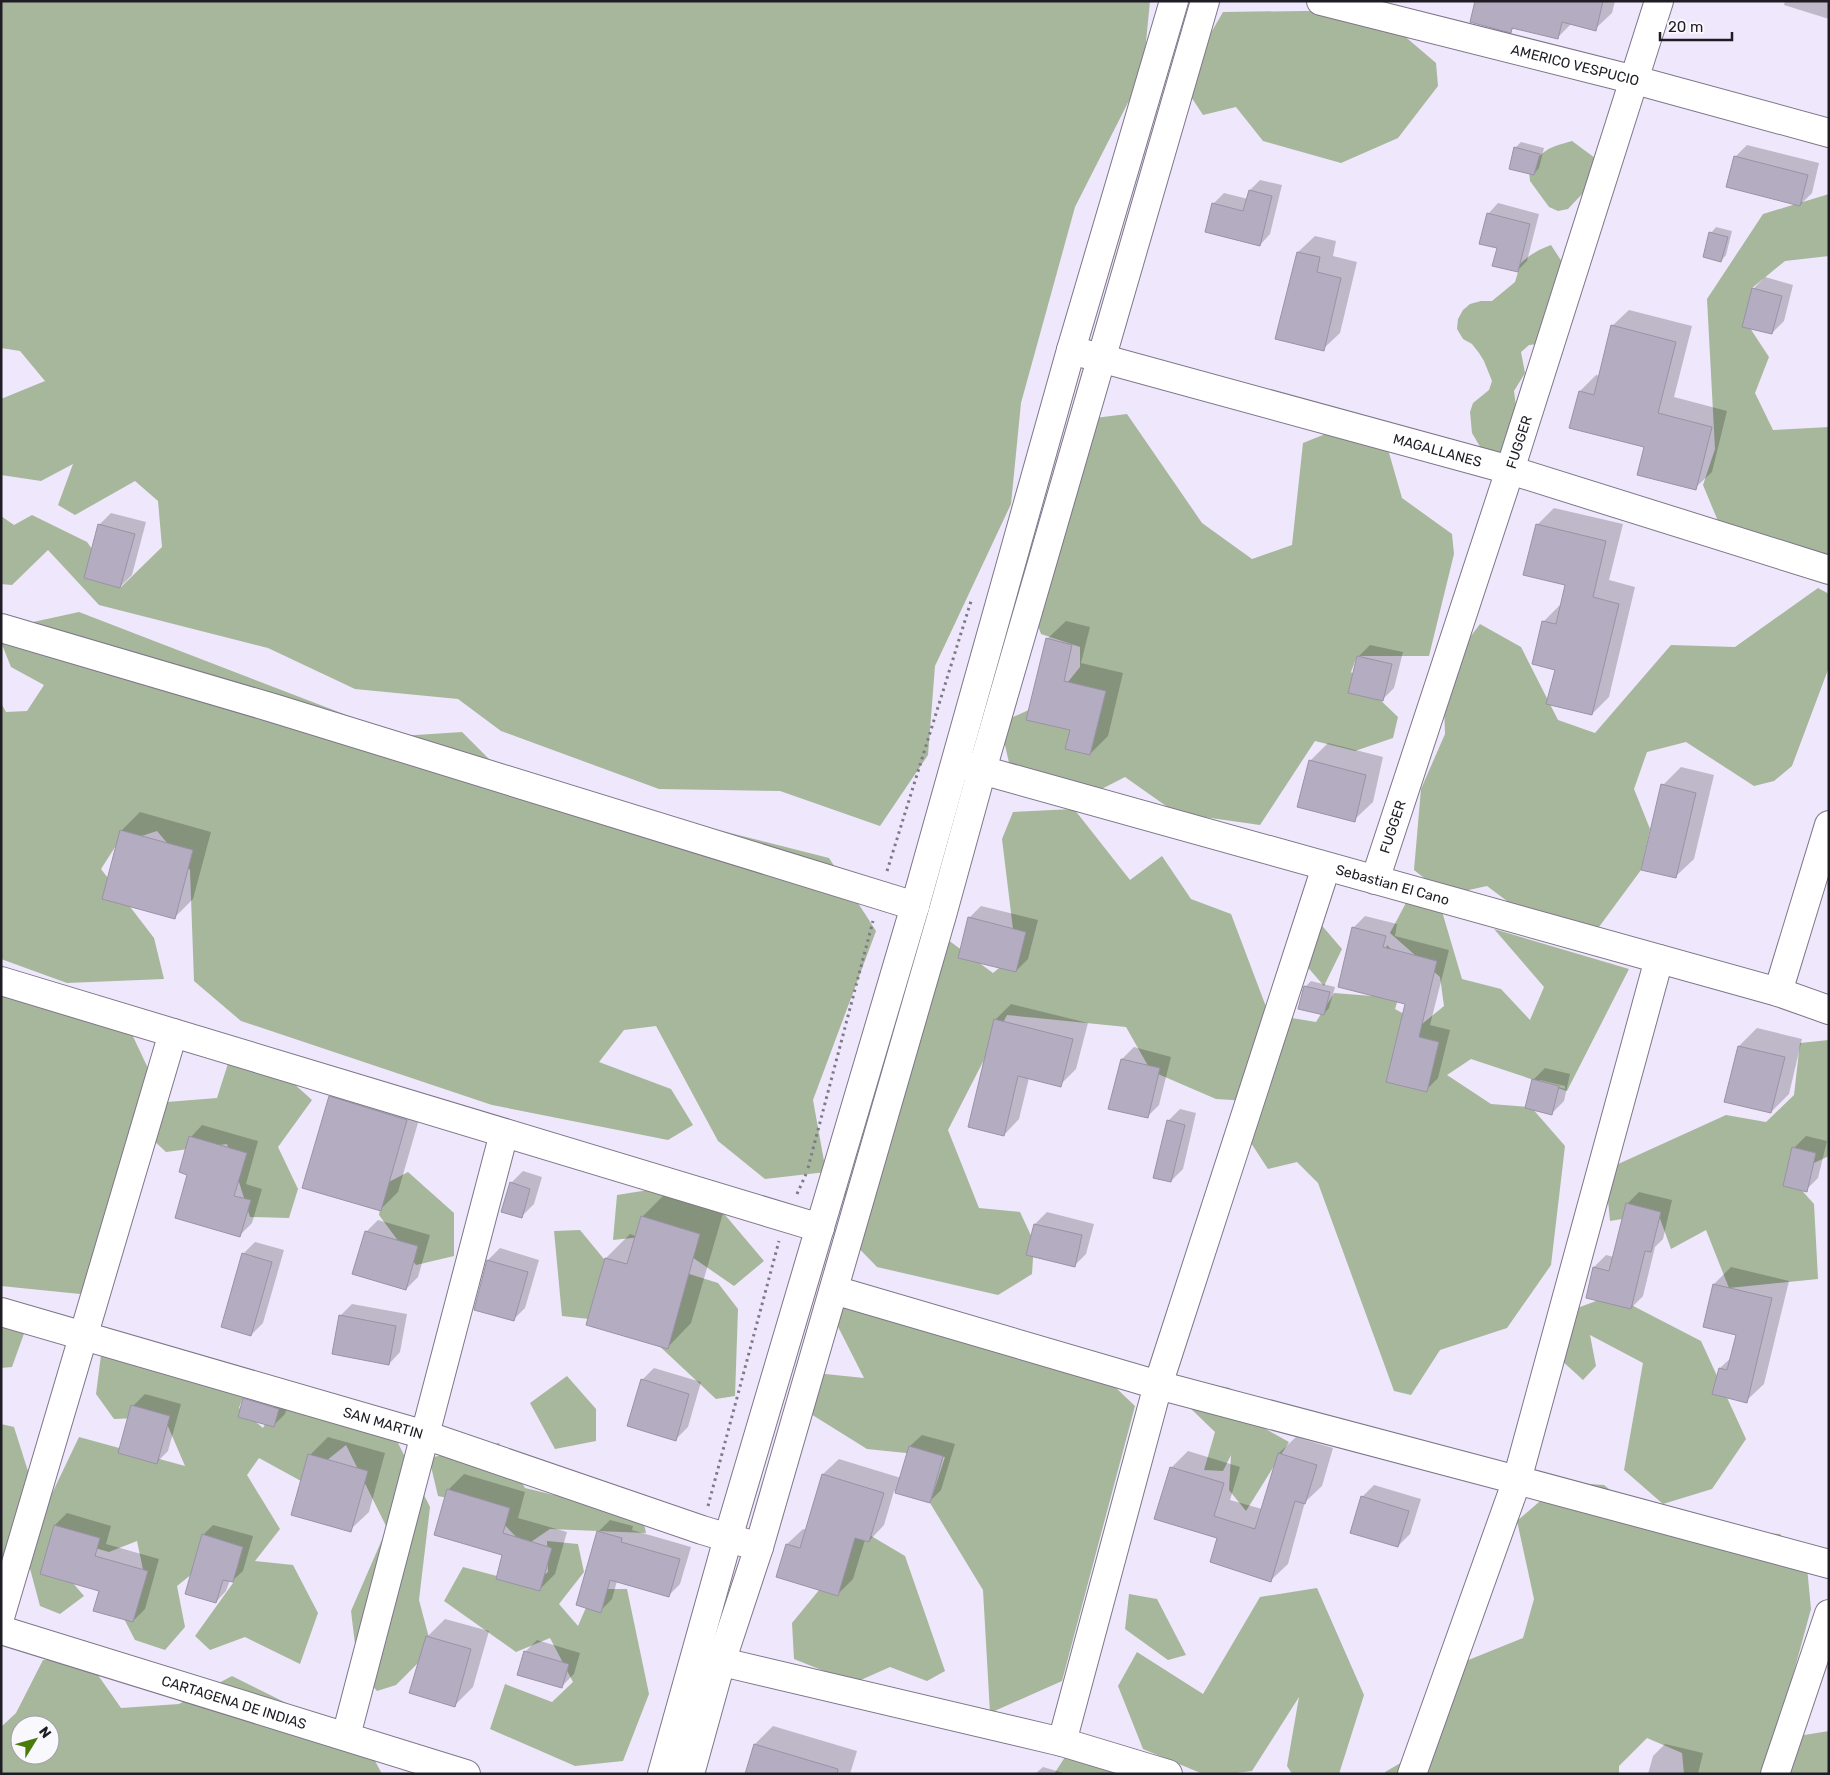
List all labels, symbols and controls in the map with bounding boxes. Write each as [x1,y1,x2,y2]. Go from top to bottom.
scale bar [1660,10,1732,42]
text: 20 m [1668,18,1703,36]
street label: AMERICO VESPUCIO [1509,41,1641,90]
street label: FUGGER [1503,414,1536,471]
street label: MAGALLANES [1391,430,1484,471]
street label: FUGGER [1376,798,1410,856]
street label: Sebastian El Cano [1334,861,1451,909]
street label: SAN MARTIN [341,1404,425,1443]
street label: CARTAGENA DE INDIAS [159,1672,309,1733]
north arrow [10,1715,60,1765]
text: N [35,1723,55,1742]

